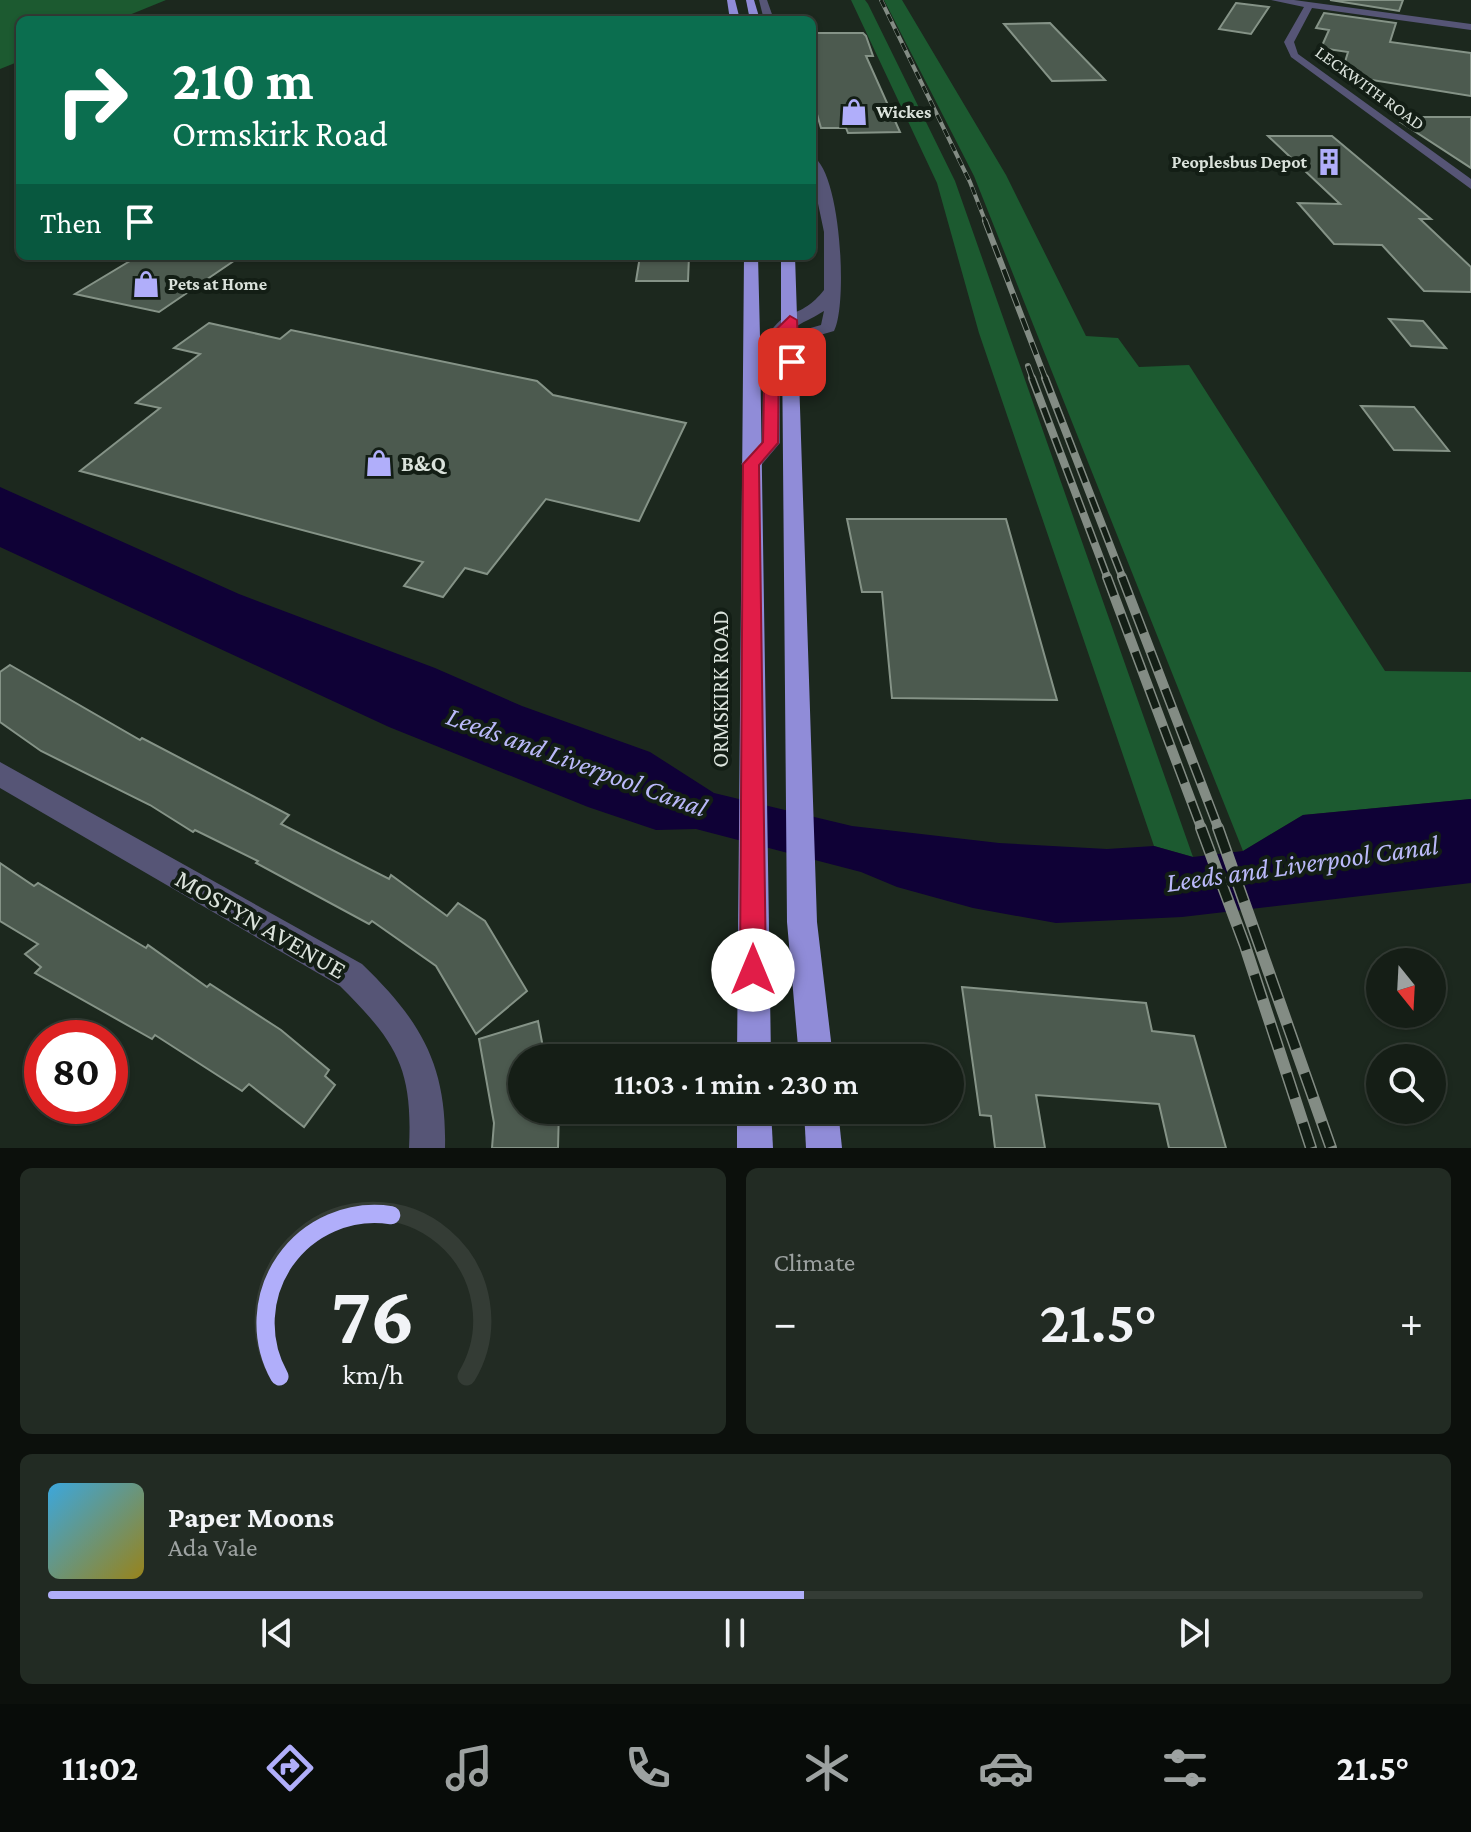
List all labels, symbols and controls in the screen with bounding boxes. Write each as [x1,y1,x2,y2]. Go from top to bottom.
street label: LECKWITH ROAD [1312,42,1428,134]
icon: right [40,48,144,152]
text: 210 m [172,49,314,111]
shop icon: Wickes [839,97,869,127]
place label: Wickes [875,102,931,122]
text: Ormskirk Road [172,114,388,154]
building icon: Peoplesbus Depot [1314,147,1344,177]
place label: Peoplesbus Depot [1172,152,1308,172]
icon: arrive [118,200,162,244]
text: Then [40,206,102,239]
shop icon: Pets at Home [131,269,161,299]
place label: Pets at Home [168,274,267,294]
pin [758,328,826,396]
icon: arrive [770,340,814,384]
shop icon: B&Q [364,448,394,478]
place label: B&Q [401,451,448,476]
street label: ORMSKIRK ROAD [708,610,733,768]
water label: Leeds and Liverpool Canal [443,700,712,823]
water label: Leeds and Liverpool Canal [1164,829,1441,898]
street label: MOSTYN AVENUE [170,864,351,985]
position arrow [711,928,795,1012]
north arrow [1366,948,1446,1028]
map controls [1366,948,1446,1124]
speed limit sign: 80 [24,1020,128,1124]
button: search [1366,1044,1446,1124]
text: 11:03 · 1 min · 230 m [614,1067,858,1100]
text: Climate [774,1248,855,1277]
text: 76 [331,1268,415,1361]
text: 21.5° [1040,1288,1157,1355]
text: − [774,1298,797,1346]
text: + [1400,1298,1423,1346]
text: km/h [342,1358,404,1390]
text: Paper Moons [168,1500,334,1533]
text: Ada Vale [168,1533,257,1562]
icon: previous [255,1611,299,1655]
icon: pause [713,1611,757,1655]
icon: next [1172,1611,1216,1655]
icon: directions [262,1740,318,1796]
icon: music [441,1740,497,1796]
icon: phone [620,1740,676,1796]
icon: climate [799,1740,855,1796]
icon: car [978,1740,1034,1796]
icon: filters [1157,1740,1213,1796]
text: 11:02 [62,1748,138,1788]
text: 21.5° [1337,1748,1409,1788]

